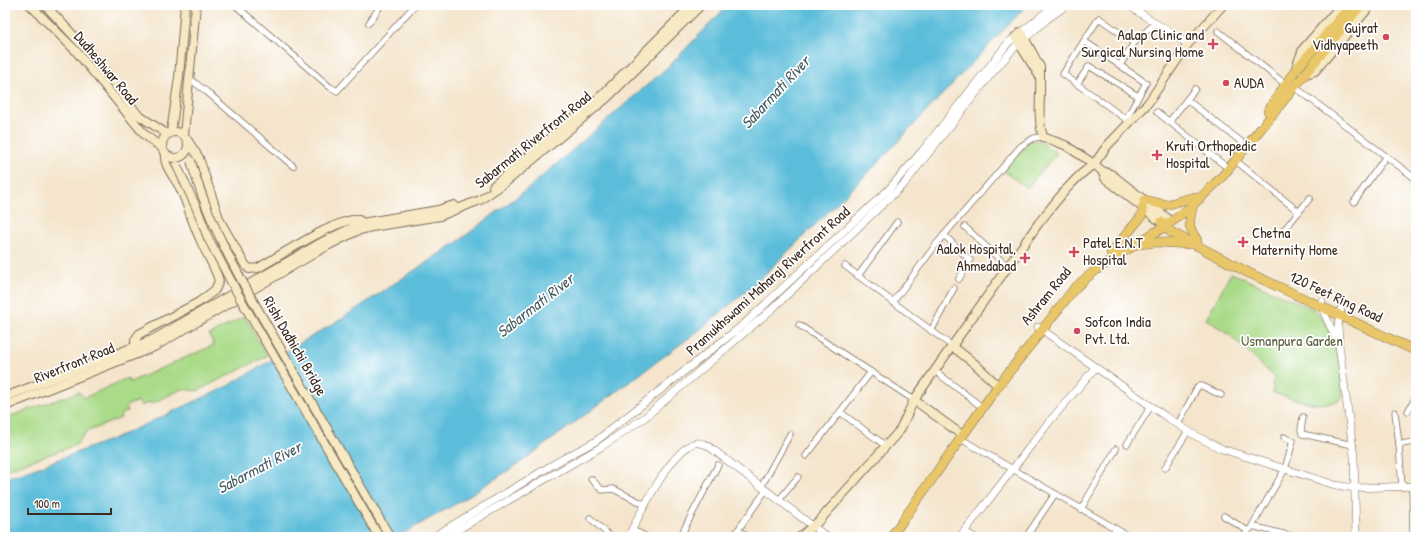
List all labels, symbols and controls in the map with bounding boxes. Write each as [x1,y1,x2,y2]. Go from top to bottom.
place label: Gujrat Vidhyapeeth [1312,17,1379,55]
place label: Aalap Clinic and Surgical Nursing Home [1081,24,1204,62]
street label: Dudheshwar Road [69,26,143,109]
marker: Gujrat Vidhyapeeth [1381,32,1391,42]
marker: Aalap Clinic and Surgical Nursing Home [1207,38,1219,50]
water label: Sabarmati River [735,49,816,133]
place label: AUDA [1234,72,1265,93]
marker: AUDA [1221,78,1231,88]
street label: Sabarmati Riverfront Road [470,86,595,193]
place label: Kruti Orthopedic Hospital [1166,135,1257,173]
marker: Kruti Orthopedic Hospital [1151,149,1163,161]
street label: Pramukhswami Maharaj Riverfront Road [681,201,854,360]
place label: Chetna Maternity Home [1252,222,1338,260]
place label: Patel E.N.T Hospital [1083,232,1144,270]
marker: Chetna Maternity Home [1237,236,1249,248]
place label: Aalok Hospital, Ahmedabad [936,238,1016,276]
marker: Patel E.N.T Hospital [1068,246,1080,258]
marker: Aalok Hospital, Ahmedabad [1019,252,1031,264]
street label: Ashram Road [1016,262,1076,329]
street label: 120 Feet Ring Road [1286,266,1386,327]
water label: Sabarmati River [492,267,580,342]
street label: Rishi Dadhichi Bridge [258,292,332,399]
place label: Sofcon India Pvt. Ltd. [1085,311,1151,349]
marker: Sofcon India Pvt. Ltd. [1072,326,1082,336]
park label: Usmanpura Garden [1241,330,1343,351]
street label: Riverfront Road [30,337,117,388]
water label: Sabarmati River [213,435,307,498]
scale bar [28,490,111,516]
text: 100 m [34,495,60,512]

